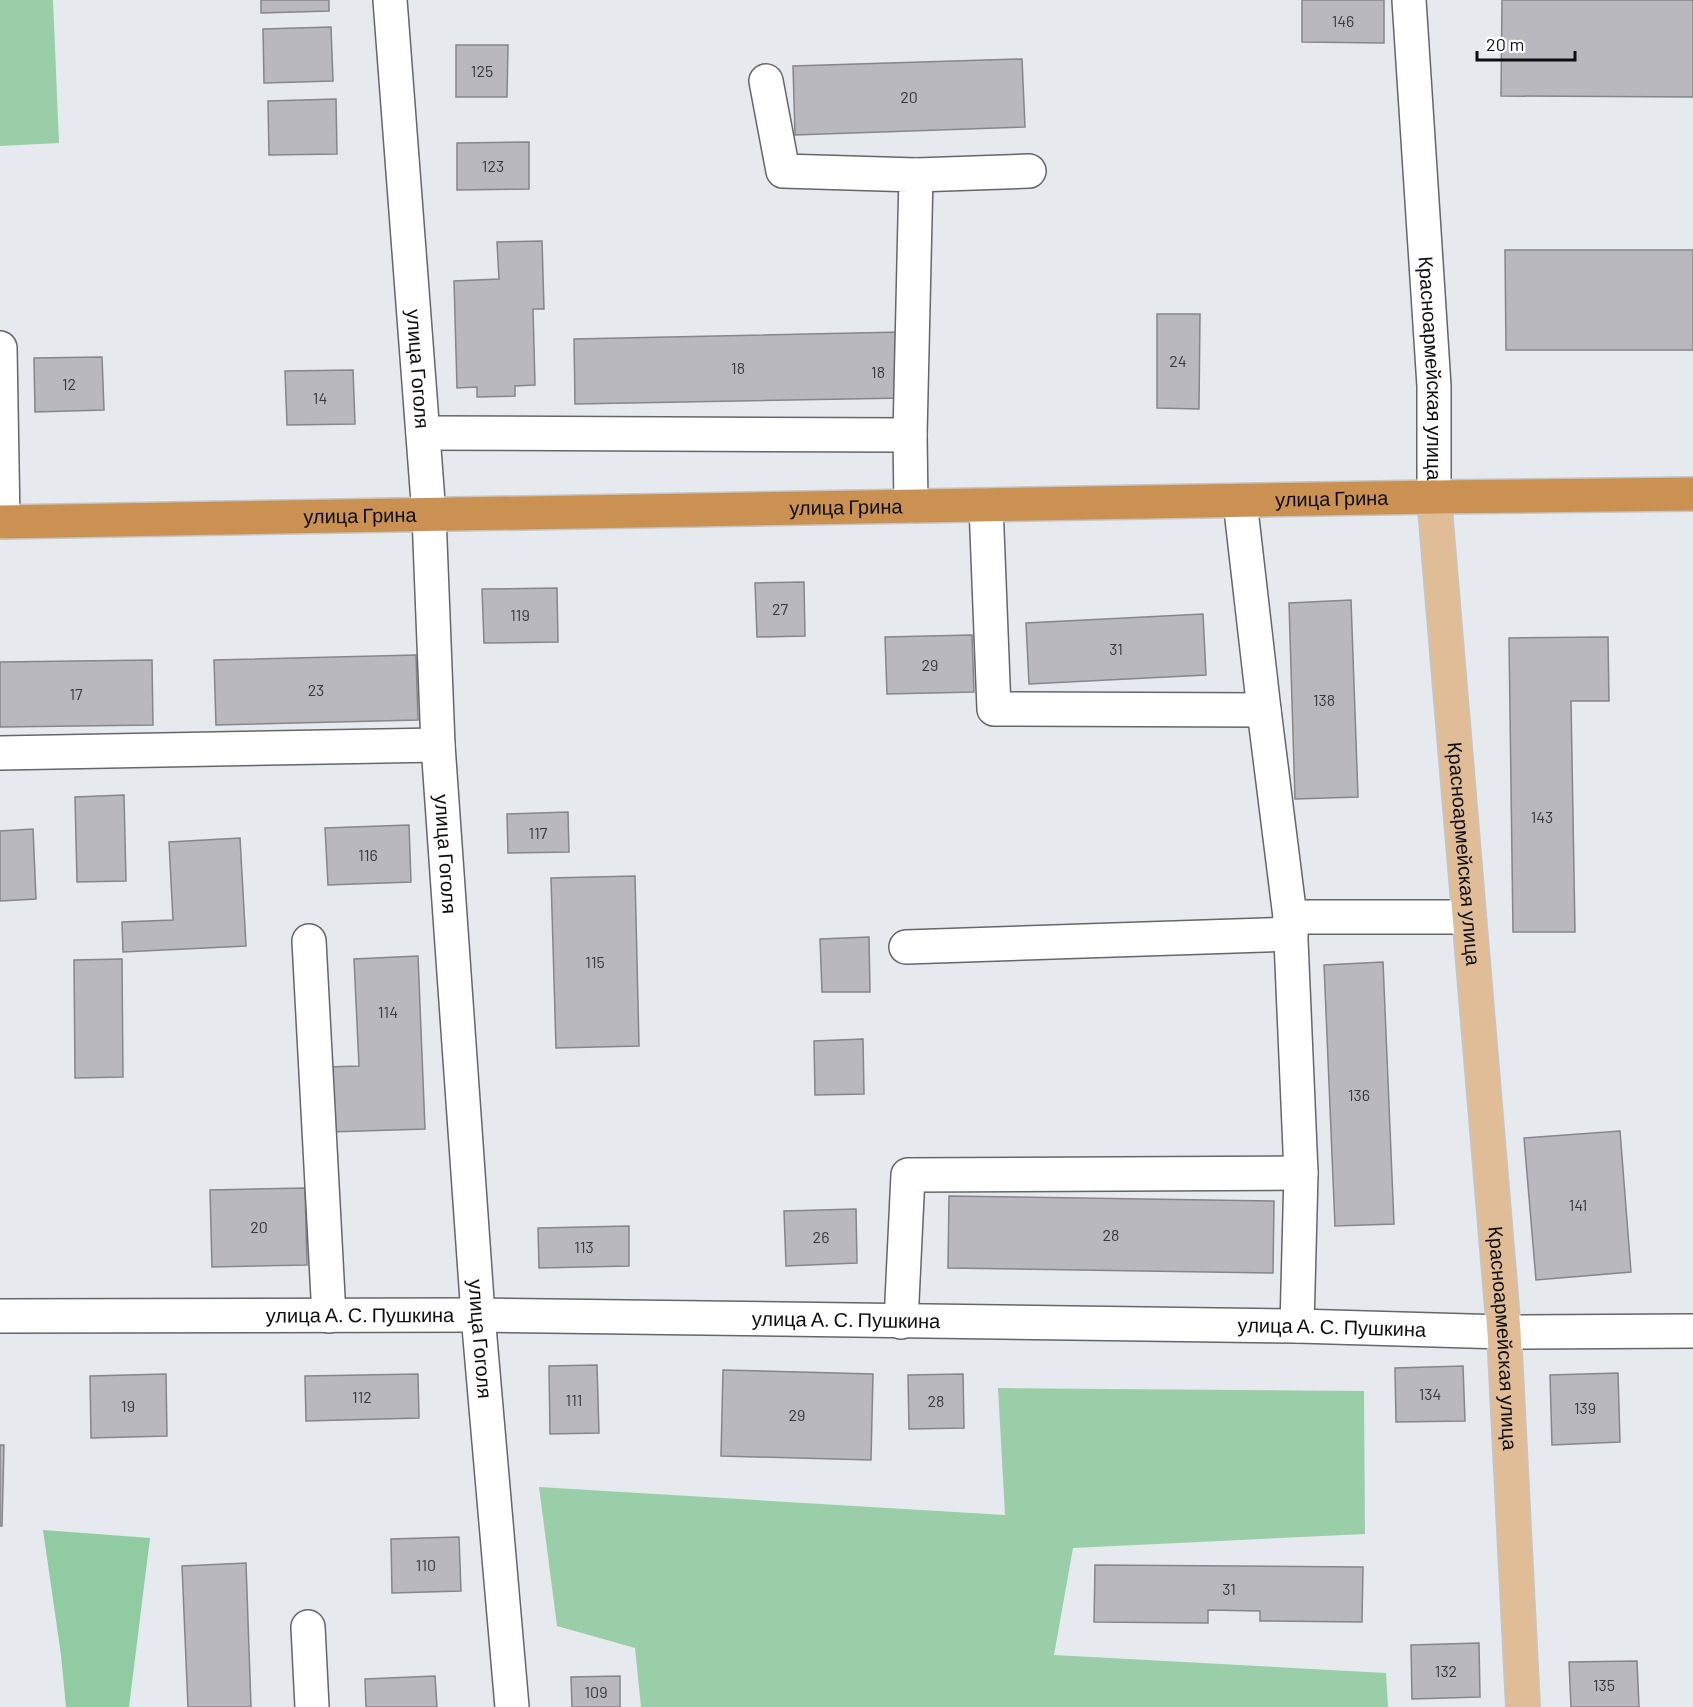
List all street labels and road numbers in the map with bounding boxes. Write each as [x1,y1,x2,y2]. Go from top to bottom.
street label: Красноармейская улица [1415,255,1447,481]
street label: улица Гоголя [402,308,435,429]
street label: улица Грина [1275,485,1389,511]
street label: улица Грина [789,493,904,519]
street label: улица Грина [303,502,418,528]
street label: Красноармейская улица [1444,741,1486,967]
street label: улица Гоголя [430,793,463,915]
street label: Красноармейская улица [1484,1225,1523,1452]
street label: улица Гоголя [465,1278,498,1399]
street label: улица А. С. Пушкина [266,1302,455,1326]
street label: улица А. С. Пушкина [752,1306,941,1332]
street label: улица А. С. Пушкина [1238,1312,1427,1341]

